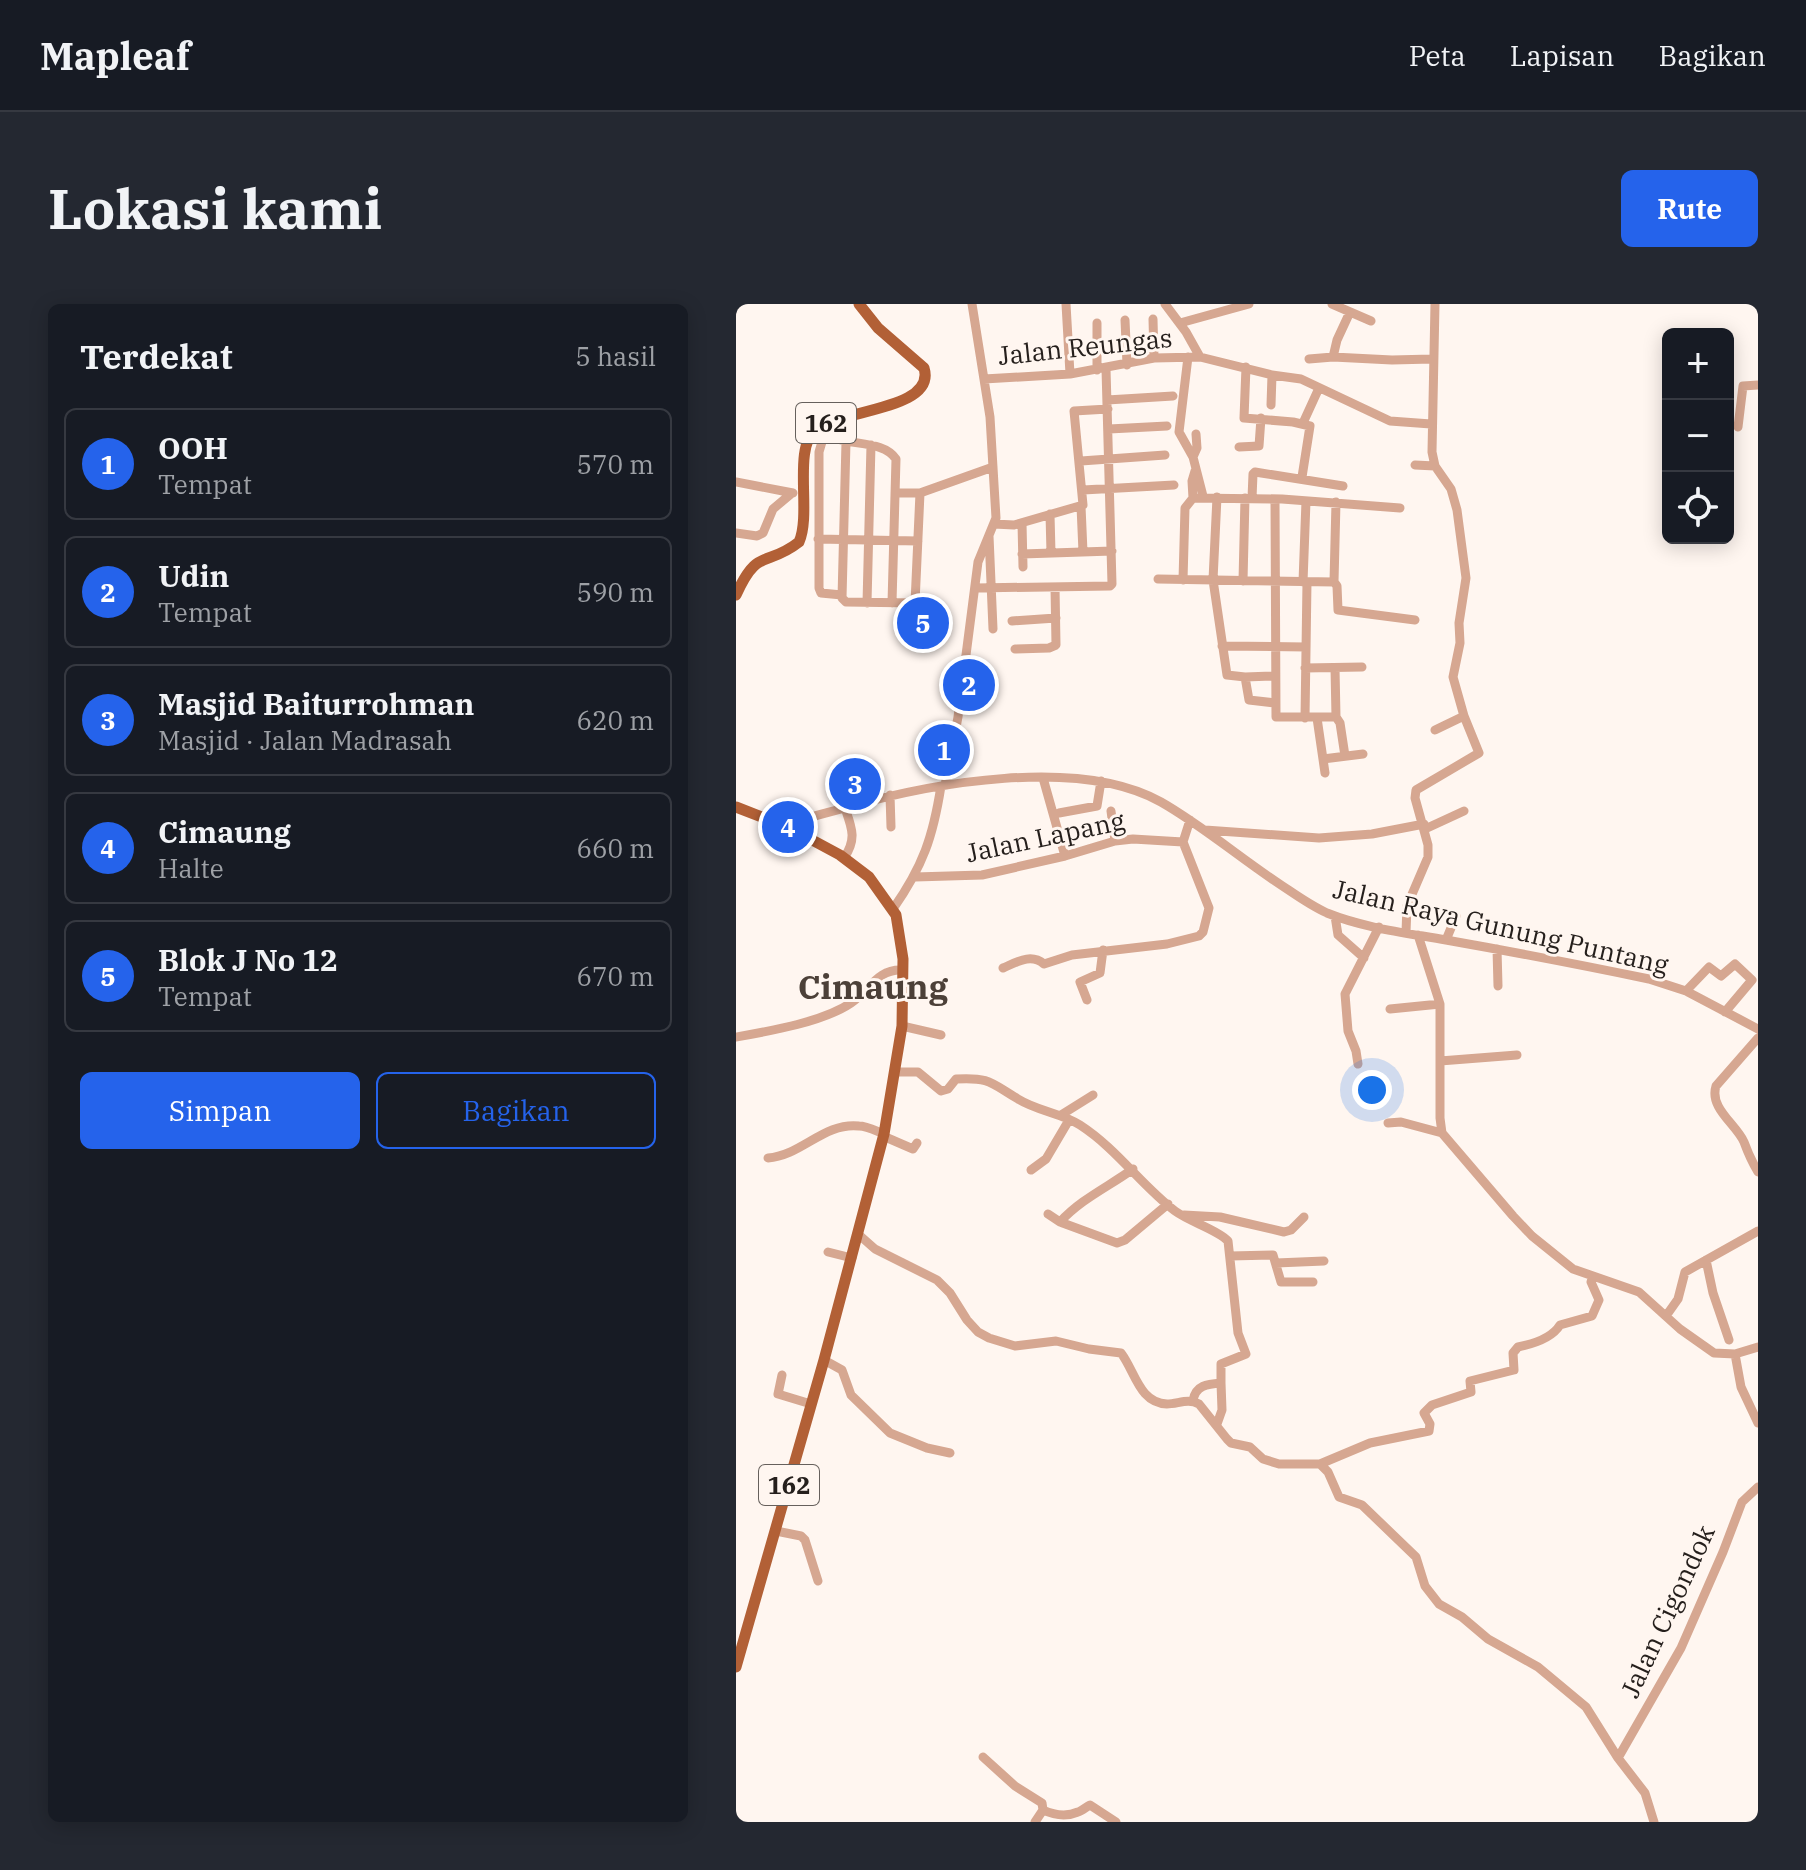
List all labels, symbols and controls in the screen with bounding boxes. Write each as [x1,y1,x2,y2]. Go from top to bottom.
text: Mapleaf [40,31,190,80]
text: Peta [1409,37,1466,74]
text: Lapisan [1510,37,1615,74]
text: Bagikan [1659,37,1766,74]
button: Rute [1621,170,1758,247]
text: Lokasi kami [48,172,382,244]
street label: Jalan Reungas [996,320,1174,372]
map controls [1662,328,1734,544]
button: + [1662,328,1734,400]
text: Terdekat [80,334,233,378]
text: 5 hasil [575,339,656,373]
button: − [1662,400,1734,472]
road number: 162 [796,403,856,443]
text: OOH [158,428,228,467]
text: 1 [100,447,116,481]
text: 570 m [576,447,654,481]
text: Tempat [158,467,252,501]
button: locate [1662,472,1734,544]
text: Udin [158,556,229,595]
text: 2 [100,575,116,609]
text: 590 m [576,575,654,609]
pin: 5 [897,593,949,653]
text: Tempat [158,595,252,629]
pin: 2 [943,655,995,715]
text: Masjid Baiturrohman [158,684,474,723]
text: 3 [100,703,116,737]
text: 620 m [576,703,654,737]
pin: 1 [918,720,970,780]
text: Masjid · Jalan Madrasah [158,723,452,757]
pin: 3 [829,754,881,814]
pin: 4 [762,797,814,857]
street label: Jalan Lapang [963,803,1127,869]
text: Cimaung [158,812,291,851]
text: 4 [100,831,116,865]
text: 660 m [576,831,654,865]
text: Halte [158,851,224,885]
street label: Jalan Raya Gunung Puntang [1330,871,1672,981]
text: Blok J No 12 [158,940,338,979]
text: 5 [100,959,116,993]
text: 670 m [576,959,654,993]
district label: Cimaung [798,964,949,1008]
text: Tempat [158,979,252,1013]
your location [1352,1070,1392,1110]
button: Simpan [80,1072,360,1149]
button: Bagikan [376,1072,656,1149]
road number: 162 [759,1465,819,1505]
street label: Jalan Cigondok [1612,1519,1722,1703]

